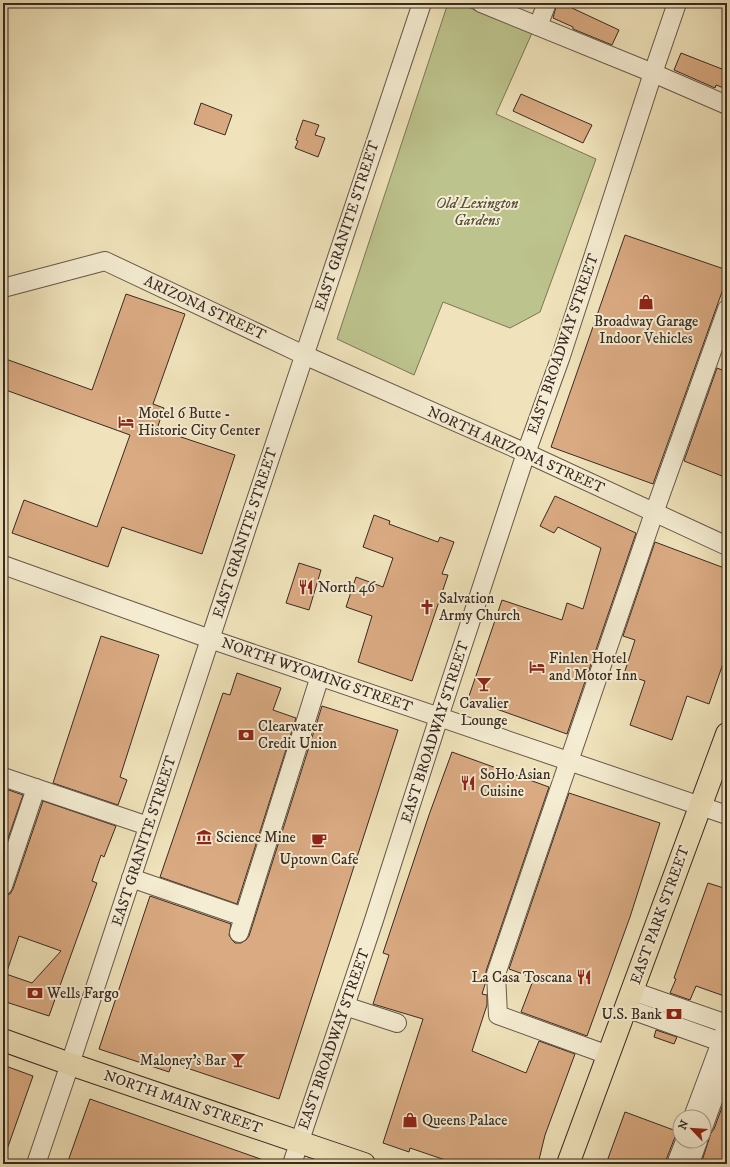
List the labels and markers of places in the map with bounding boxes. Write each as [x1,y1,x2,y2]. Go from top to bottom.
shop icon: Broadway Garage Indoor Vehicles [637,293,655,311]
place label: Broadway Garage Indoor Vehicles [594,312,698,348]
place label: Motel 6 Butte - Historic City Center [138,404,260,440]
hotel icon: Motel 6 Butte - Historic City Center [117,413,135,431]
restaurant icon: North 46 [297,578,315,596]
place label: North 46 [318,578,376,597]
place label: Salvation Army Church [439,589,521,625]
church icon: Salvation Army Church [418,598,436,616]
place label: Finlen Hotel and Motor Inn [549,649,638,685]
hotel icon: Finlen Hotel and Motor Inn [528,658,546,676]
bar icon: Cavalier Lounge [475,675,493,693]
place label: Cavalier Lounge [459,694,509,730]
place label: Clearwater Credit Union [258,717,337,753]
bank icon: Clearwater Credit Union [237,726,255,744]
place label: SoHo Asian Cuisine [480,765,551,801]
restaurant icon: SoHo Asian Cuisine [459,774,477,792]
museum icon: Science Mine [195,828,213,846]
place label: Science Mine [216,828,296,847]
cafe icon: Uptown Cafe [310,831,328,849]
place label: Uptown Cafe [280,850,358,869]
place label: La Casa Toscana [472,968,573,987]
restaurant icon: La Casa Toscana [575,968,593,986]
bank icon: Wells Fargo [26,984,44,1002]
place label: Wells Fargo [46,984,119,1003]
place label: U.S. Bank [602,1005,663,1024]
bank icon: U.S. Bank [665,1005,683,1023]
place label: Maloney's Bar [140,1051,226,1070]
bar icon: Maloney's Bar [229,1051,247,1069]
shop icon: Queens Palace [401,1111,419,1129]
place label: Queens Palace [422,1111,507,1130]

